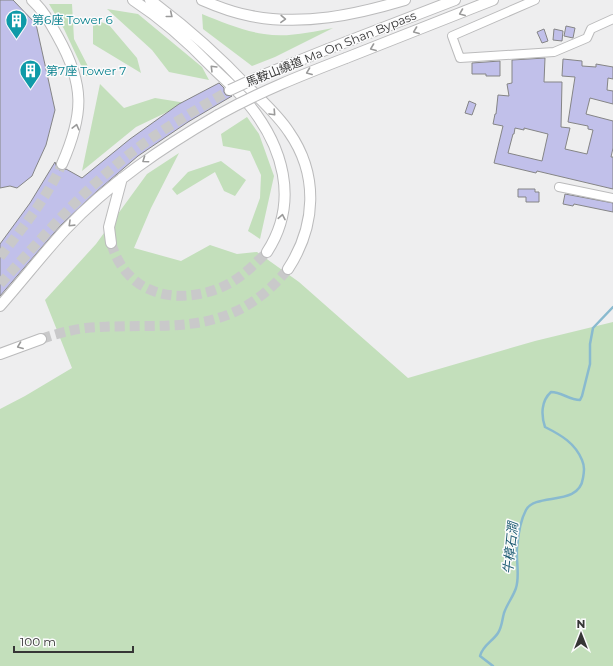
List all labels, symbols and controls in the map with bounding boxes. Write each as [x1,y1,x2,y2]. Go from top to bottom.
building icon: 第6座 Tower 6 [3,7,29,40]
street label: 馬鞍山繞道 Ma On Shan Bypass [243,7,418,90]
one-way arrow [458,8,465,16]
one-way arrow [166,11,173,18]
place label: 第6座 Tower 6 [32,12,113,27]
one-way arrow [280,15,286,23]
one-way arrow [412,27,419,35]
one-way arrow [370,43,377,51]
building icon: 第7座 Tower 7 [17,58,43,91]
place label: 第7座 Tower 7 [46,63,126,78]
one-way arrow [210,65,218,73]
one-way arrow [306,68,313,76]
one-way arrow [268,108,276,116]
one-way arrow [71,124,79,130]
one-way arrow [143,155,150,162]
one-way arrow [277,213,286,220]
one-way arrow [68,220,76,227]
one-way arrow [17,341,24,349]
water label: 牛樟石澗 [499,519,521,575]
north arrow [561,614,601,654]
text: N [577,617,585,631]
scale bar [14,628,133,654]
text: 100 m [20,634,56,649]

